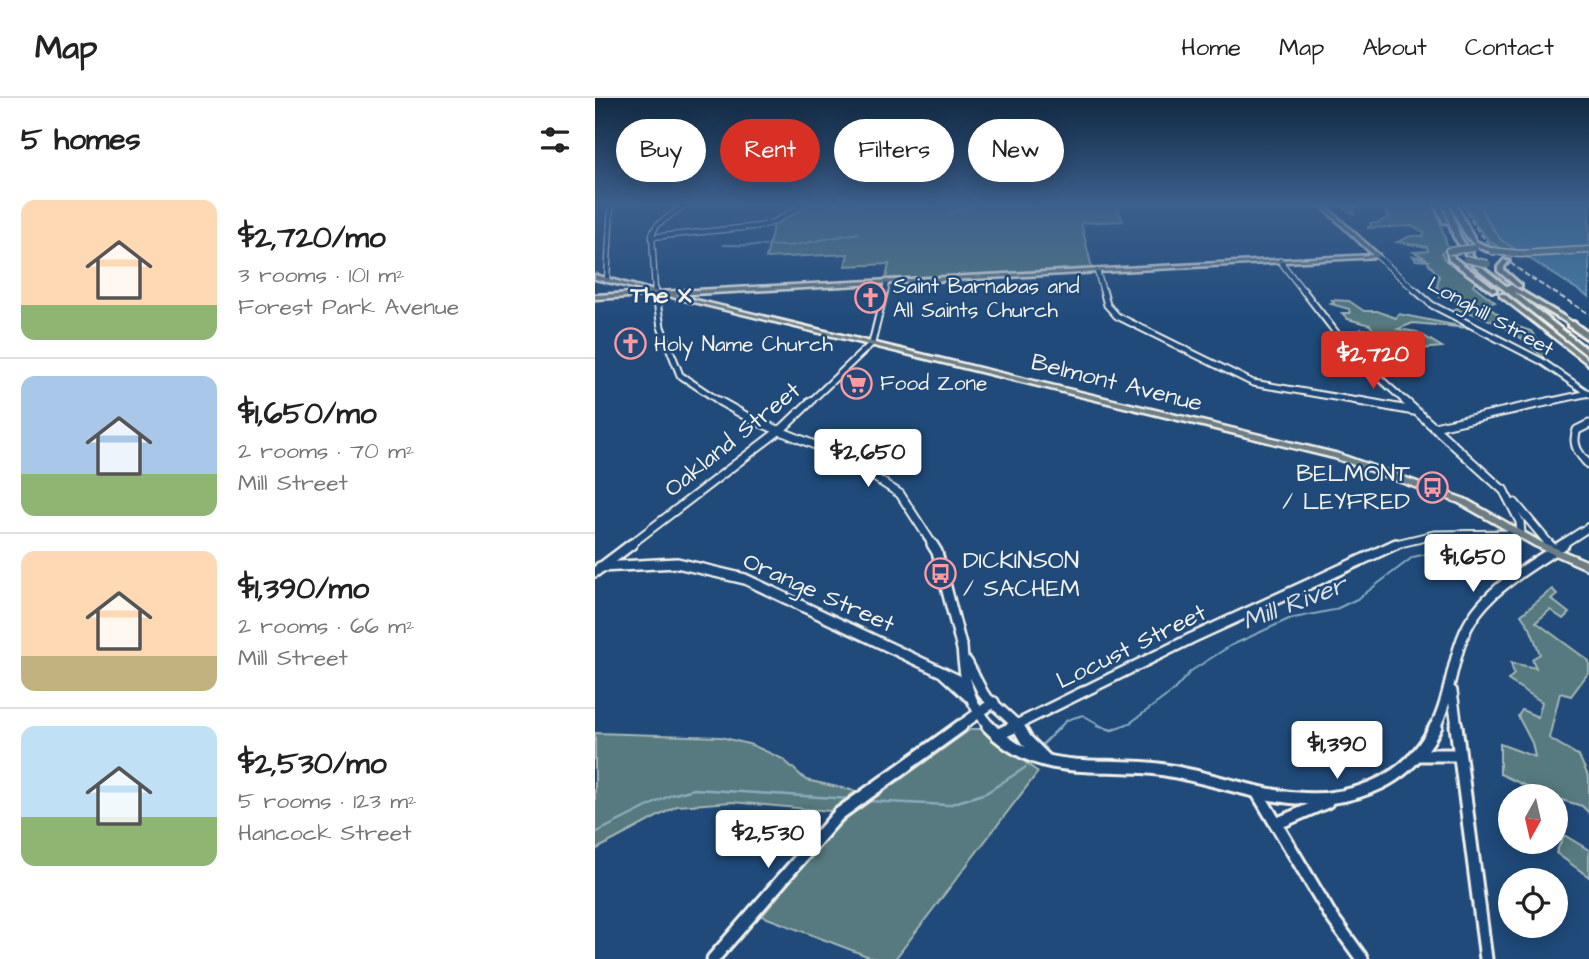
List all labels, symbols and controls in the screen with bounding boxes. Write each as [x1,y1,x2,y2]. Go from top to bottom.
text: Map [35,25,97,71]
text: Home [1181,31,1241,65]
text: Map [1279,31,1324,65]
text: About [1362,31,1427,65]
text: Contact [1465,31,1554,65]
text: 5 homes [21,119,141,161]
chip: Buy [616,119,706,182]
chip: Rent [720,119,820,182]
chip: Filters [834,119,954,182]
chip: New [968,119,1064,182]
icon: filters [536,121,574,159]
text: $2,720/mo [238,217,386,259]
icon: home [77,228,161,312]
text: 3 rooms · 101 m² [238,259,405,291]
street label: Longhill Street [1421,270,1560,365]
place label: Saint Barnabas and All Saints Church [893,272,1080,325]
district label: The X [629,279,692,311]
church icon: Saint Barnabas and All Saints Church [853,281,887,315]
text: Forest Park Avenue [238,291,459,323]
church icon: Holy Name Church [614,327,648,361]
place label: Holy Name Church [654,330,834,361]
pin: $2,720 [1316,331,1430,391]
text: $2,720 [1337,338,1409,370]
street label: Belmont Avenue [1028,345,1206,421]
supermarket icon: Food Zone [840,366,874,400]
place label: Food Zone [880,369,987,398]
street label: Oakland Street [657,374,808,506]
text: $1,650/mo [238,393,377,435]
icon: home [77,404,161,488]
pin: $2,650 [811,430,925,489]
text: 2 rooms · 70 m² [238,435,414,467]
text: $2,650 [830,436,906,468]
place label: BELMONT / LEYFRED [1282,457,1410,519]
text: Mill Street [238,467,348,499]
bus stop icon: BELMONT / LEYFRED [1416,470,1450,504]
pin: $1,650 [1416,534,1530,594]
text: $1,650 [1440,541,1506,573]
street label: Orange Street [737,544,900,643]
place label: DICKINSON / SACHEM [963,544,1080,606]
bus stop icon: DICKINSON / SACHEM [923,557,957,591]
water label: Mill River [1237,566,1354,639]
text: $1,390/mo [238,568,369,610]
icon: home [77,579,161,663]
street label: Locust Street [1051,596,1212,698]
text: 2 rooms · 66 m² [238,610,415,642]
text: Mill Street [238,642,348,674]
pin: $1,390 [1280,722,1394,781]
text: $1,390 [1307,728,1367,760]
text: $2,530/mo [238,743,387,785]
icon: home [77,754,161,838]
north arrow [1498,784,1568,854]
map controls [1498,784,1568,938]
text: 5 rooms · 123 m² [238,785,417,817]
pin: $2,530 [711,810,825,870]
text: Hancock Street [238,817,411,849]
text: $2,530 [732,817,804,849]
button: locate [1498,868,1568,938]

